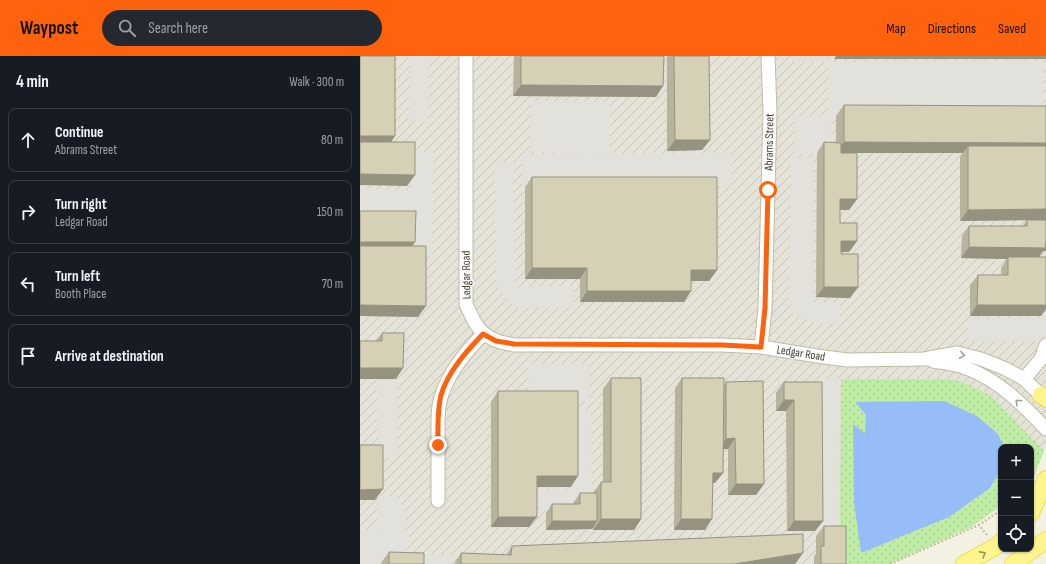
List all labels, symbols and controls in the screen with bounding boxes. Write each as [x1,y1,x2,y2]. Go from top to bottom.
search box [102,10,382,46]
text: Waypost [20,17,78,40]
icon: search [116,17,138,39]
text: Search here [148,19,208,38]
text: Map [886,20,906,37]
text: Directions [928,20,976,37]
text: Saved [998,20,1026,37]
text: 4 min [16,72,49,92]
text: Walk · 300 m [289,74,344,90]
street label: Abrams Street [761,113,778,172]
text: Continue [55,123,104,142]
icon: ahead [17,129,39,151]
text: 80 m [321,132,343,148]
text: Abrams Street [55,142,117,158]
route start [759,181,777,199]
text: Turn right [55,195,107,214]
icon: right [17,201,39,223]
text: 150 m [317,204,343,220]
text: Ledgar Road [55,214,108,230]
street label: Ledgar Road [459,250,474,299]
text: Turn left [55,267,100,286]
icon: left [17,273,39,295]
text: 70 m [322,276,343,292]
text: Booth Place [55,286,106,302]
street label: Ledgar Road [776,342,826,365]
icon: arrive [17,345,39,367]
text: Arrive at destination [55,347,164,366]
one-way arrow [959,350,965,359]
one-way arrow [1016,400,1023,407]
route end [429,436,447,454]
map controls [998,444,1034,552]
button: + [998,444,1034,480]
button: − [998,480,1034,516]
button: locate [998,516,1034,552]
one-way arrow [978,551,986,558]

